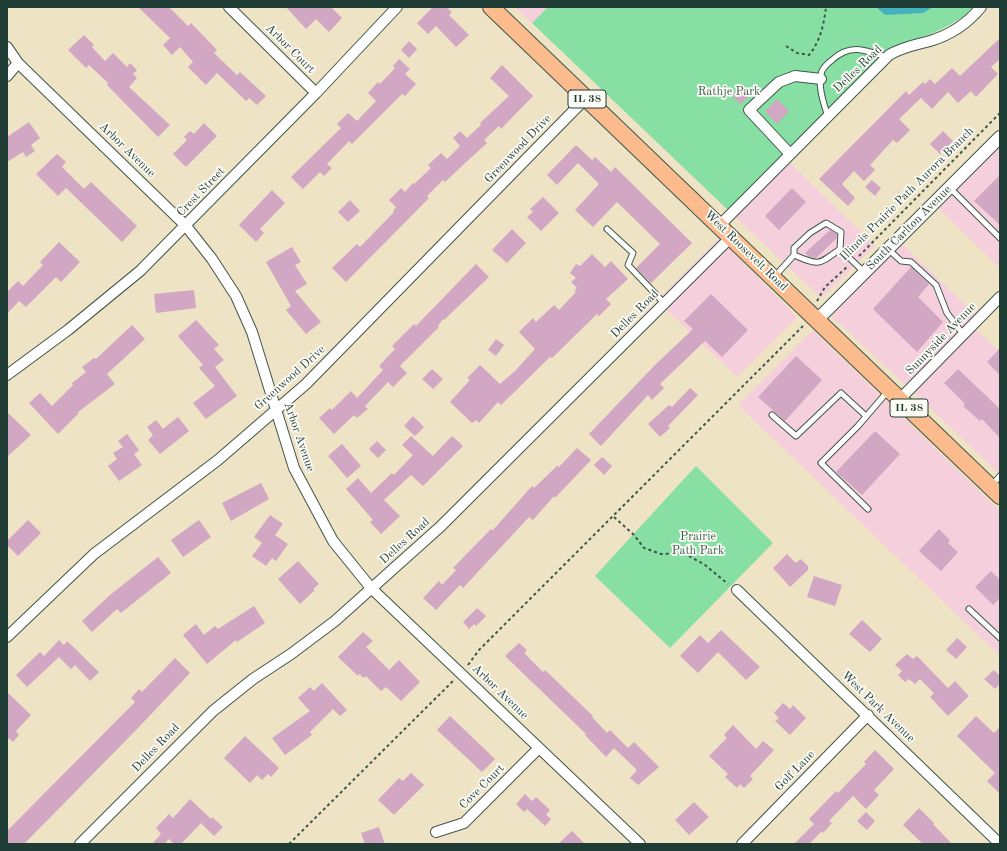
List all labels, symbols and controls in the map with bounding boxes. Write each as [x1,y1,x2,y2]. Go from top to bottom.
street label: Arbor Court [262,21,318,77]
street label: Delles Road [831,42,885,96]
park label: Rathje Park [698,85,760,99]
road number: IL 38 [568,90,606,108]
street label: Greenwood Drive [482,112,554,186]
street label: Arbor Avenue [96,120,158,180]
street label: Illinois Prairie Path Aurora Branch [837,124,977,264]
street label: Crest Street [174,164,228,220]
street label: South Carlton Avenue [864,183,954,273]
street label: West Roosevelt Road [701,208,791,294]
street label: Delles Road [608,287,662,341]
street label: Sunnyside Avenue [903,300,979,378]
street label: Greenwood Drive [252,342,328,414]
road number: IL 38 [890,399,928,417]
street label: Arbor Avenue [280,400,318,474]
street label: Delles Road [377,515,433,567]
park label: Prairie Path Park [672,530,724,558]
street label: Arbor Avenue [469,662,531,722]
street label: West Park Avenue [838,668,918,746]
street label: Delles Road [129,721,183,775]
street label: Golf Lane [772,748,818,794]
street label: Cove Court [457,762,507,812]

